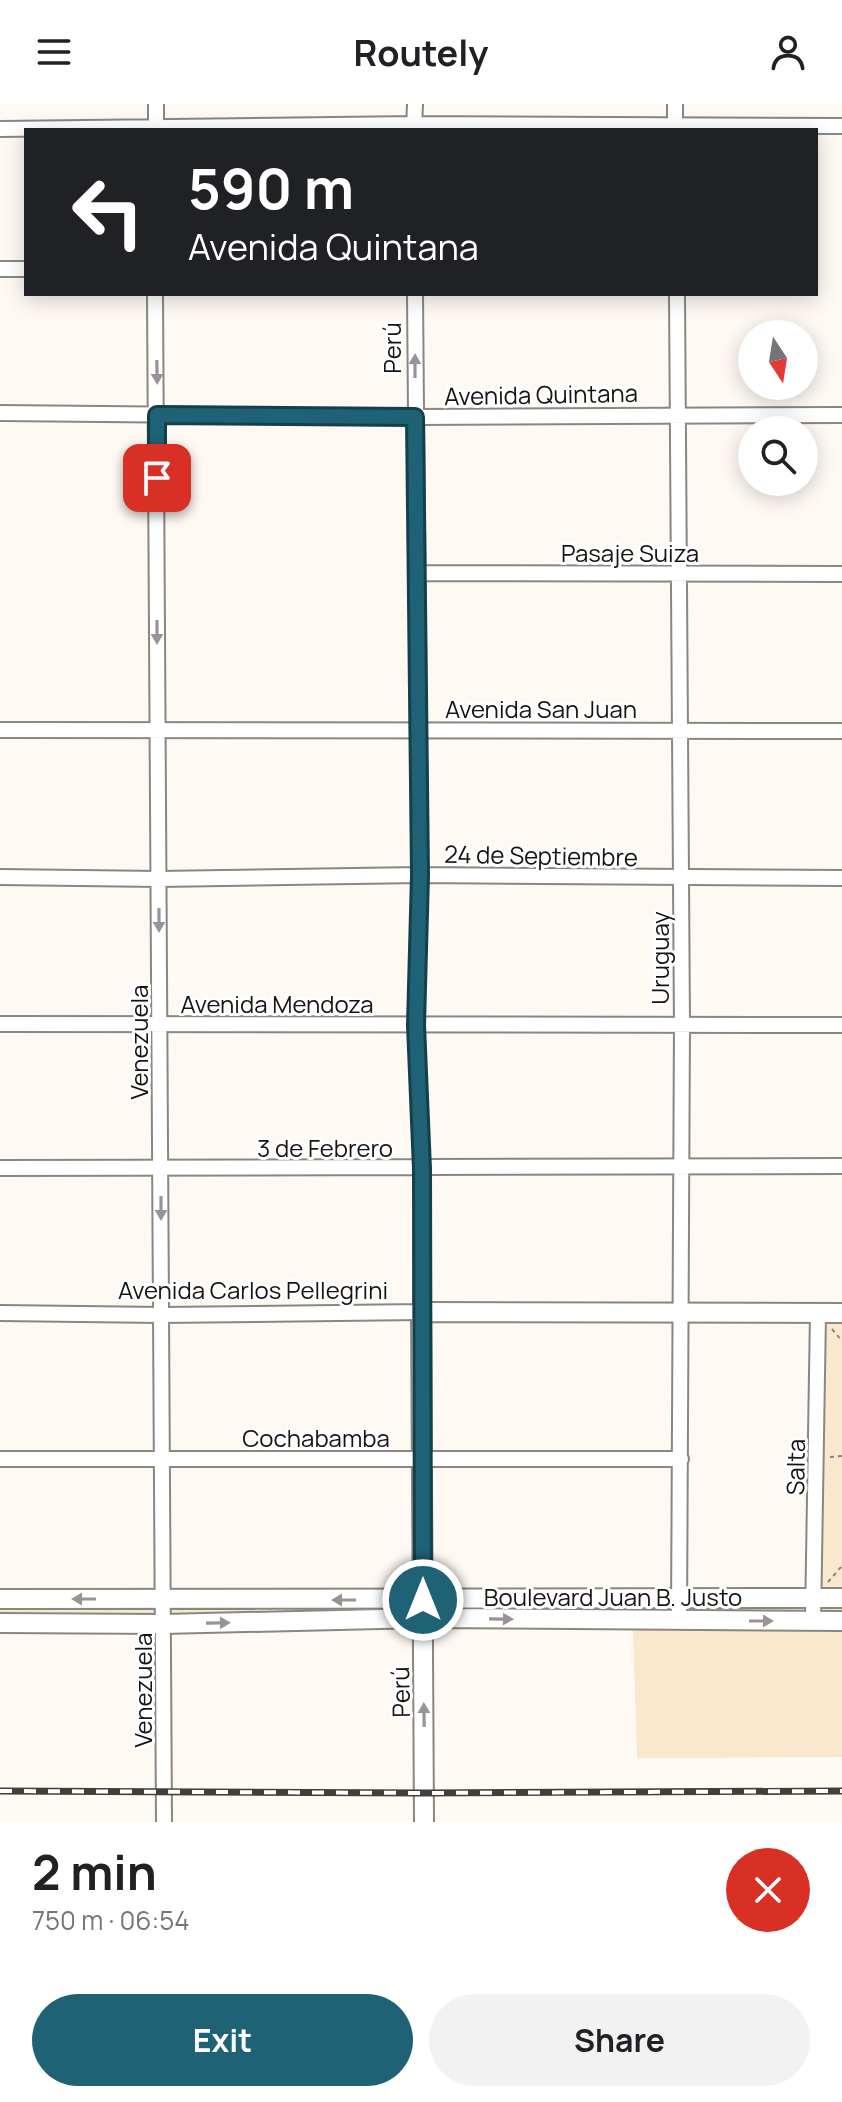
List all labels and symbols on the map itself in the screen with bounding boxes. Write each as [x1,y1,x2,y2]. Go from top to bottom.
north arrow [738,320,818,400]
street label: Perú [375,322,408,374]
one-way arrow [409,353,421,378]
one-way arrow [150,360,163,385]
street label: Avenida Quintana [444,376,638,412]
pin [123,444,191,512]
street label: Pasaje Suiza [561,536,699,569]
one-way arrow [151,620,163,645]
street label: Avenida San Juan [445,692,637,725]
street label: 24 de Septiembre [444,837,638,873]
one-way arrow [153,908,165,933]
street label: Uruguay [643,911,676,1005]
street label: Venezuela [122,985,155,1099]
street label: Avenida Mendoza [180,987,374,1020]
street label: 3 de Febrero [257,1131,393,1164]
one-way arrow [155,1196,167,1221]
street label: Avenida Carlos Pellegrini [118,1273,388,1306]
street label: Cochabamba [242,1421,390,1454]
street label: Salta [778,1438,812,1496]
position arrow [381,1558,465,1642]
street label: Boulevard Juan B. Justo [484,1580,742,1613]
one-way arrow [71,1593,96,1605]
one-way arrow [331,1594,356,1606]
one-way arrow [489,1613,514,1625]
one-way arrow [749,1615,774,1627]
one-way arrow [206,1616,231,1629]
street label: Venezuela [126,1633,159,1747]
street label: Perú [383,1666,417,1718]
one-way arrow [418,1702,431,1727]

